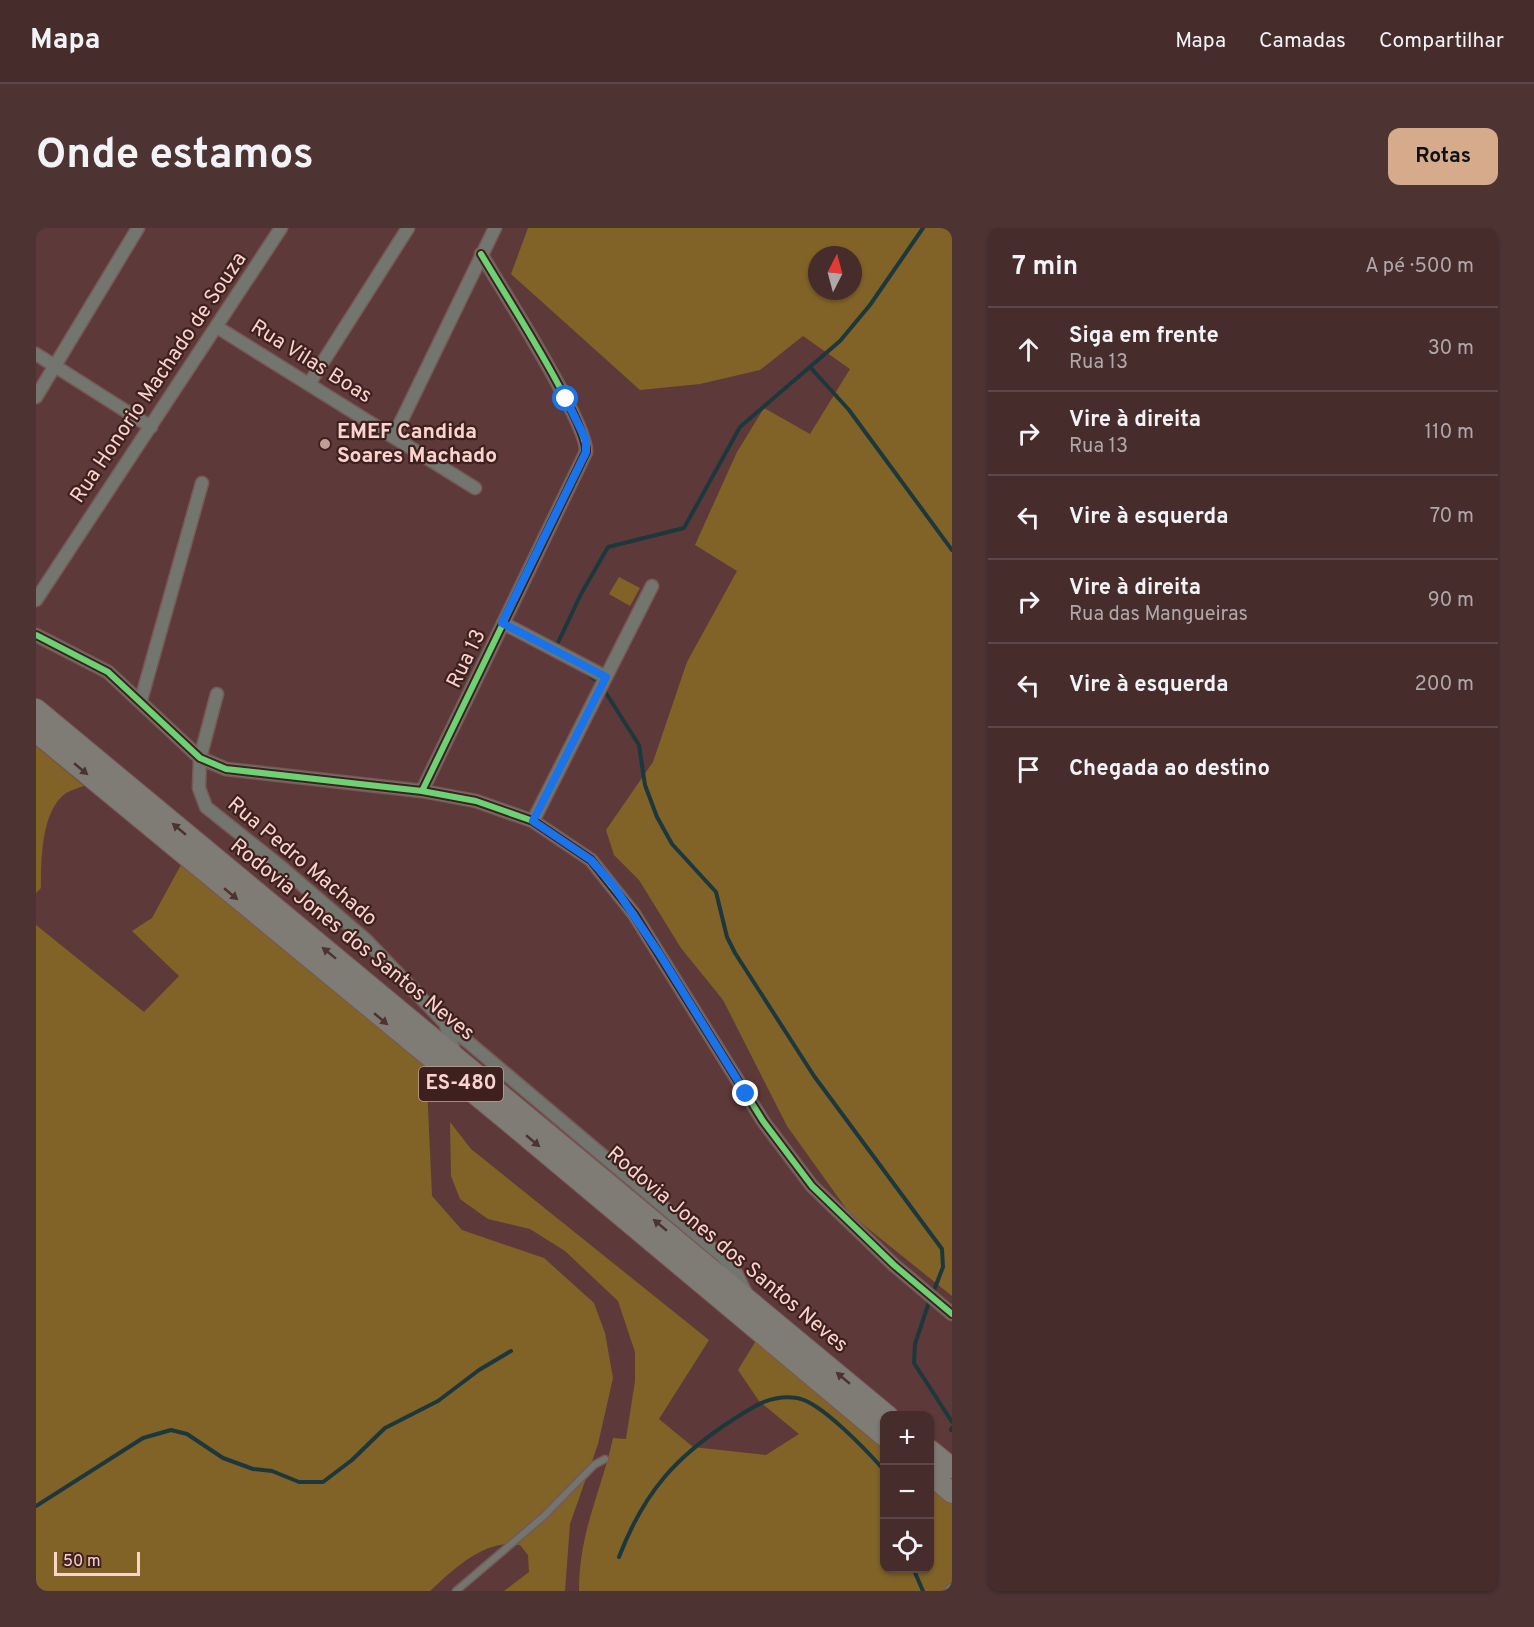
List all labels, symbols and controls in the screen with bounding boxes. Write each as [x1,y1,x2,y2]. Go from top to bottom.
text: Mapa [30,23,100,59]
text: Mapa [1175,28,1226,55]
text: Camadas [1259,28,1346,55]
text: Compartilhar [1379,28,1504,55]
button: Rotas [1388,128,1498,185]
text: Onde estamos [36,130,314,183]
north arrow [808,246,862,300]
street label: Rua Honorio Machado de Souza [65,247,253,509]
text: 7 min [1012,251,1078,284]
text: A pé · 500 m [1365,254,1474,280]
street label: Rua Vilas Boas [245,314,377,410]
text: Siga em frente [1069,323,1219,350]
icon: ahead [1012,333,1045,366]
text: 30 m [1428,336,1474,362]
text: Rua 13 [1069,350,1128,376]
route start [552,385,578,411]
text: Vire à direita [1069,407,1201,434]
icon: right [1012,417,1045,450]
place label: EMEF Candida Soares Machado [337,419,497,470]
text: 110 m [1425,420,1474,446]
text: Rua 13 [1069,434,1128,460]
marker: EMEF Candida Soares Machado [318,437,332,451]
icon: left [1012,501,1045,534]
text: Vire à esquerda [1069,504,1228,531]
text: 70 m [1430,504,1474,530]
text: Vire à direita [1069,575,1201,602]
icon: right [1012,585,1045,618]
text: 90 m [1428,588,1474,614]
text: Rua das Mangueiras [1069,602,1248,628]
street label: Rua 13 [441,625,493,693]
icon: left [1012,669,1045,702]
text: Vire à esquerda [1069,672,1228,699]
text: 200 m [1415,672,1474,698]
icon: arrive [1012,753,1045,786]
text: Chegada ao destino [1069,756,1270,783]
one-way arrow [73,763,89,776]
street label: Rua Pedro Machado [221,791,383,933]
one-way arrow [172,823,187,836]
street label: Rodovia Jones dos Santos Neves [224,833,480,1047]
one-way arrow [223,887,238,900]
one-way arrow [321,946,337,959]
one-way arrow [373,1012,389,1025]
road number: ES-480 [419,1067,503,1101]
route end [732,1080,758,1106]
one-way arrow [525,1135,540,1147]
street label: Rodovia Jones dos Santos Neves [601,1141,853,1359]
one-way arrow [652,1219,668,1232]
one-way arrow [835,1372,850,1385]
map controls [880,1411,934,1573]
button: + [880,1411,934,1465]
button: − [880,1465,934,1519]
button: locate [880,1519,934,1573]
scale bar [54,1549,140,1576]
text: 50 m [63,1552,101,1572]

